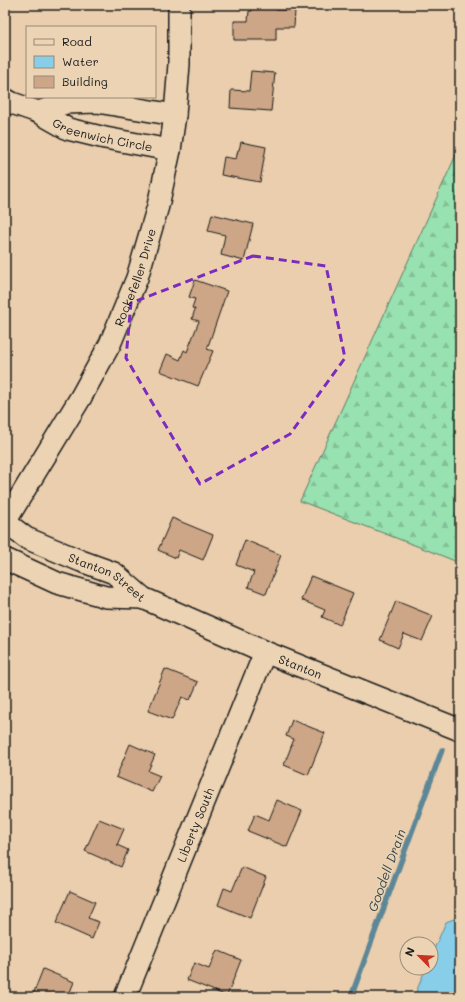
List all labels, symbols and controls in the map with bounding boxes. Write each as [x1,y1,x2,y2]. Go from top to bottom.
legend [26,26,156,98]
text: Road [62,33,92,49]
text: Water [62,53,99,69]
text: Building [62,73,108,89]
street label: Greenwich Circle [50,114,154,155]
street label: Rockefeller Drive [110,226,159,329]
street label: Stanton Street [66,549,149,605]
street label: Stanton [276,650,324,682]
street label: Liberty South [173,785,217,864]
water label: Goodell Drain [363,826,409,914]
north arrow [399,936,439,976]
text: N [401,945,418,959]

